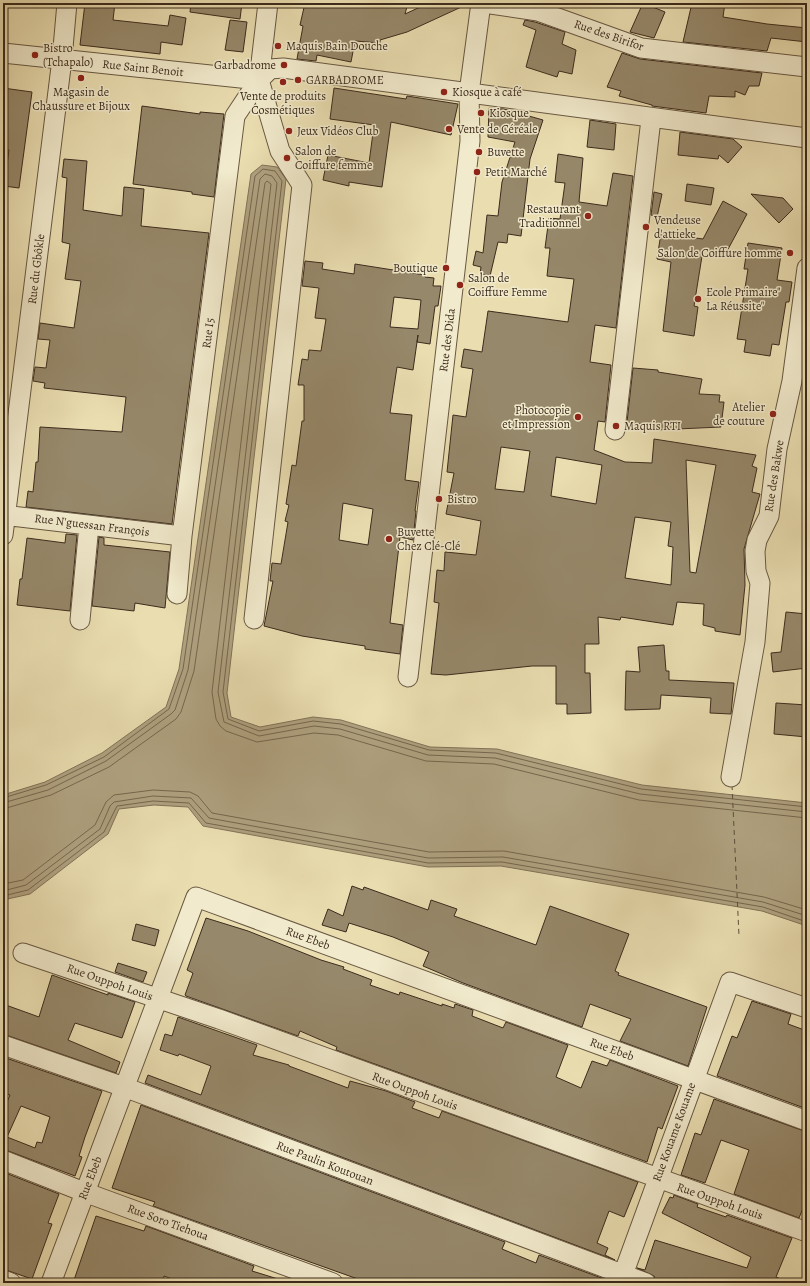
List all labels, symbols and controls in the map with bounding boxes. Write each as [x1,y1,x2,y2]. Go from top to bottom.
street label: Rue des Birifor [572,16,646,55]
place label: Maquis Bain Douche [286,38,388,54]
place label: Bistro (Tchapalo) [43,40,93,70]
marker: Maquis Bain Douche [273,41,283,51]
marker: Bistro (Tchapalo) [30,50,40,60]
street label: Rue Saint Benoit [102,56,184,80]
place label: Garbadrome [214,57,276,73]
marker: Garbadrome [279,60,289,70]
place label: GARBADROME [306,72,384,88]
marker: Magasin de Chaussure et Bijoux [76,73,86,83]
marker: GARBADROME [293,75,303,85]
marker: Vente de produits Cosmétiques [278,77,288,87]
place label: Magasin de Chaussure et Bijoux [32,84,130,114]
place label: Kiosque à café [452,84,522,100]
marker: Kiosque à café [439,87,449,97]
place label: Vente de produits Cosmétiques [239,88,326,118]
place label: Kiosque [489,105,529,121]
marker: Kiosque [476,108,486,118]
place label: Vente de Céréale [456,121,538,137]
place label: Jeux Vidéos Club [297,123,379,139]
marker: Vente de Céréale [444,124,454,134]
marker: Jeux Vidéos Club [284,126,294,136]
place label: Salon de Coiffure femme [295,143,372,173]
place label: Buvette [487,144,524,160]
marker: Buvette [474,147,484,157]
marker: Salon de Coiffure femme [282,153,292,163]
place label: Petit Marché [485,164,547,180]
marker: Petit Marché [472,167,482,177]
place label: Restaurant Traditionnel [519,201,580,231]
marker: Restaurant Traditionnel [583,211,593,221]
place label: Vendeuse d'attieke [653,212,701,242]
marker: Vendeuse d'attieke [641,222,651,232]
street label: Rue du Gbôkle [24,233,48,305]
place label: Salon de Coiffure homme [658,245,782,261]
marker: Salon de Coiffure homme [785,248,795,258]
place label: Boutique [393,260,438,276]
marker: Boutique [441,263,451,273]
place label: Salon de Coiffure Femme [468,270,547,300]
marker: Salon de Coiffure Femme [455,280,465,290]
place label: Ecole Primaire" La Réussite" [706,284,781,314]
marker: Ecole Primaire" La Réussite" [693,294,703,304]
street label: Rue des Dida [435,307,459,373]
street label: Rue I5 [198,317,218,349]
place label: Atelier de couture [713,399,765,429]
place label: Photocopie et Impression [502,402,570,432]
marker: Atelier de couture [768,409,778,419]
marker: Photocopie et Impression [573,412,583,422]
place label: Maquis RTI [624,418,681,434]
marker: Maquis RTI [611,421,621,431]
street label: Rue des Bakwe [760,439,788,513]
place label: Bistro [447,491,477,507]
marker: Bistro [434,494,444,504]
street label: Rue N'guessan François [34,510,151,540]
place label: Buvette Chez Clé-Clé [397,524,460,554]
marker: Buvette Chez Clé-Clé [384,534,394,544]
street label: Rue Ebeb [284,923,332,953]
street label: Rue Ouppoh Louis [65,960,155,1004]
street label: Rue Ebeb [588,1034,636,1064]
street label: Rue Ouppoh Louis [370,1068,460,1114]
street label: Rue Kouame Kouame [649,1080,699,1184]
street label: Rue Paulin Koutouan [274,1137,376,1189]
street label: Rue Ebeb [74,1154,106,1202]
street label: Rue Ouppoh Louis [675,1179,765,1223]
street label: Rue Soro Tiehoua [125,1200,211,1244]

